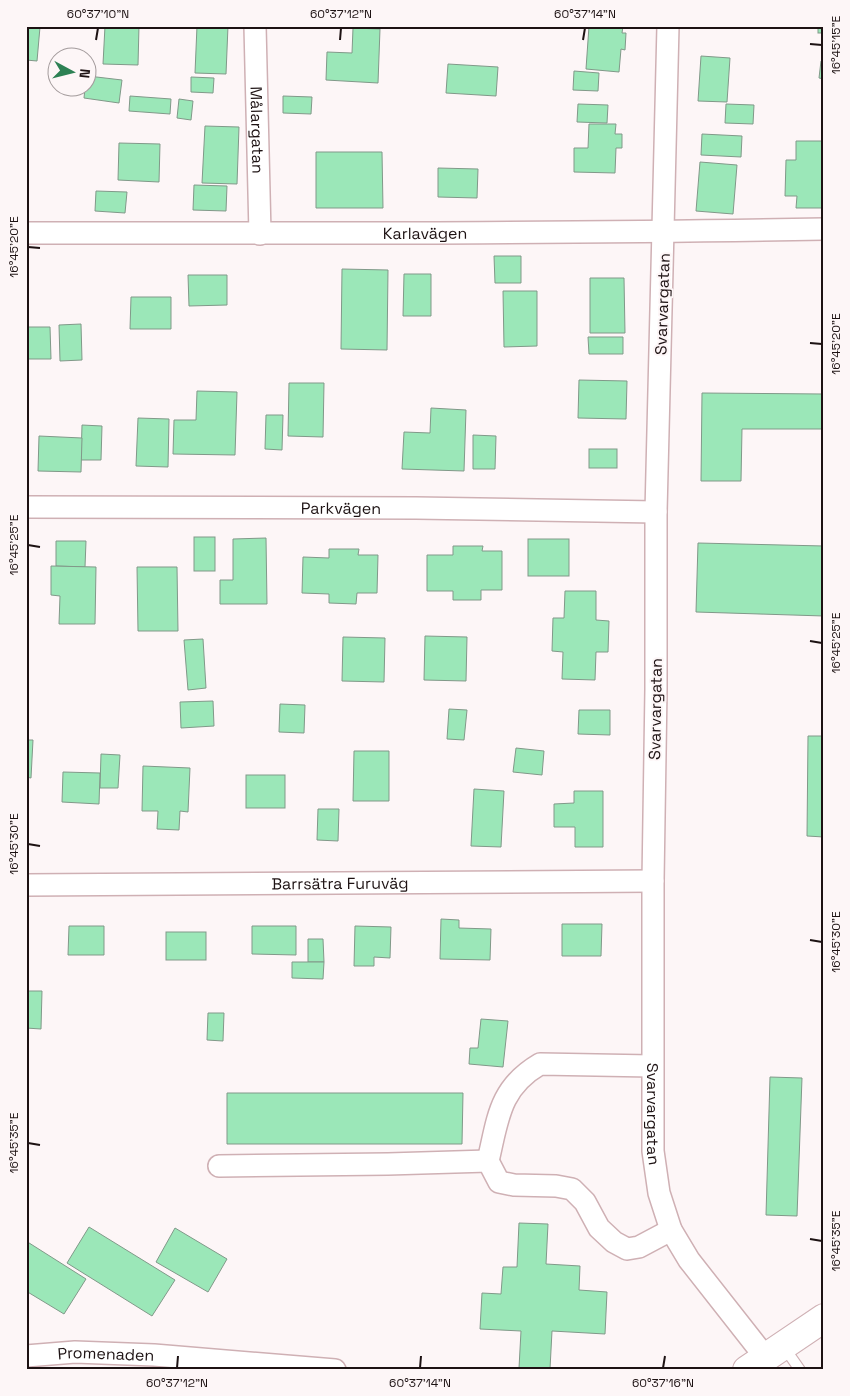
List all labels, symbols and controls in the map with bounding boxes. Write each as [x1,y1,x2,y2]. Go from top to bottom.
text: 60°37'10"N [67,6,129,22]
text: 60°37'12"N [310,6,372,22]
text: 60°37'14"N [554,6,616,22]
text: 16°45'15"E [828,15,844,74]
north arrow [48,48,98,98]
text: N [75,68,94,79]
street label: Målargatan [245,86,269,174]
text: 16°45'20"E [6,216,22,278]
street label: Karlavägen [383,223,467,244]
street label: Svarvargatan [650,253,675,355]
text: 16°45'20"E [828,313,844,375]
street label: Parkvägen [301,498,381,519]
text: 16°45'25"E [6,514,22,575]
text: 16°45'25"E [828,612,844,673]
street label: Svarvargatan [644,658,667,760]
text: 16°45'30"E [6,813,22,875]
street label: Barrsätra Furuväg [271,873,409,894]
text: 16°45'30"E [828,911,844,973]
street label: Svarvargatan [642,1063,665,1166]
text: 16°45'35"E [6,1112,22,1173]
text: 16°45'35"E [828,1210,844,1271]
street label: Promenaden [57,1342,155,1366]
text: 60°37'12"N [146,1375,208,1391]
text: 60°37'14"N [389,1375,451,1391]
text: 60°37'16"N [632,1375,694,1391]

